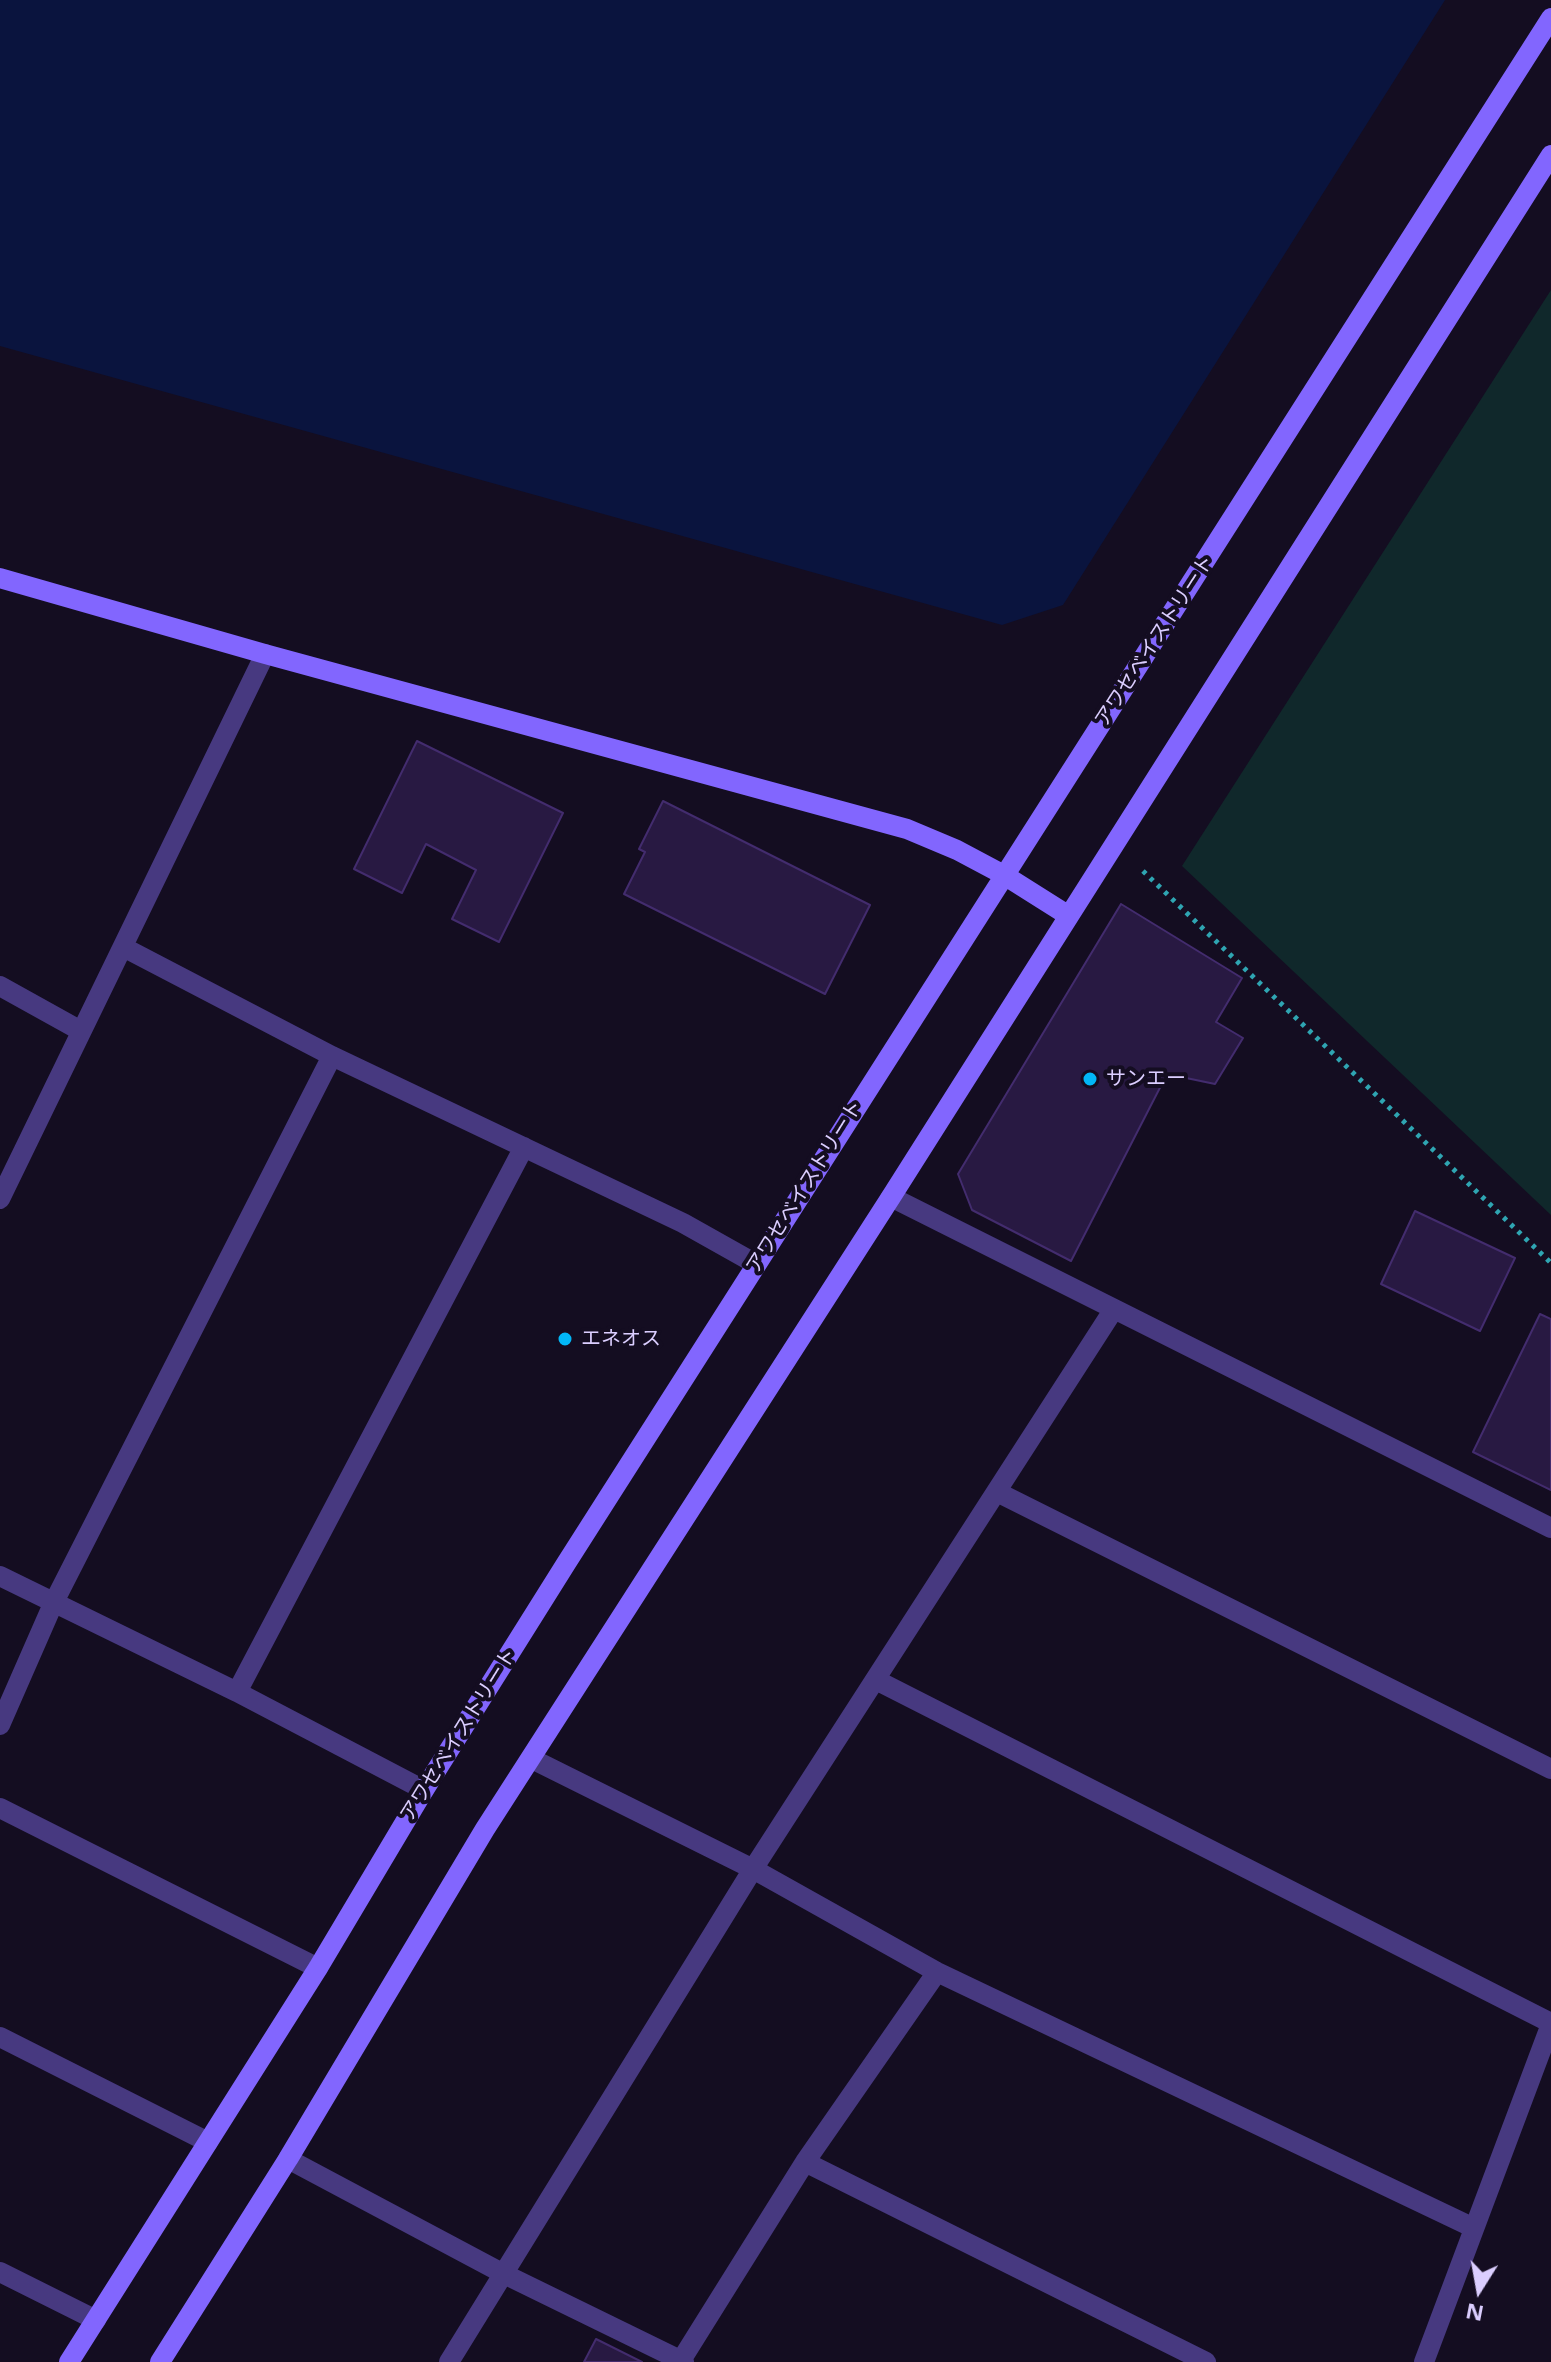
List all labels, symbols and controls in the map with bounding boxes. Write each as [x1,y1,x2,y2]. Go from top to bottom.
street label: アワセベイストリート [1090,551,1220,731]
place label: サンエー [1106,1067,1186,1091]
marker: サンエー [1081,1070,1099,1088]
street label: アワセベイストリート [742,1096,868,1278]
place label: エネオス [581,1327,661,1351]
marker: エネオス [556,1330,574,1348]
street label: アワセベイストリート [396,1644,522,1826]
north arrow [1439,2250,1519,2330]
text: N [1463,2297,1486,2330]

